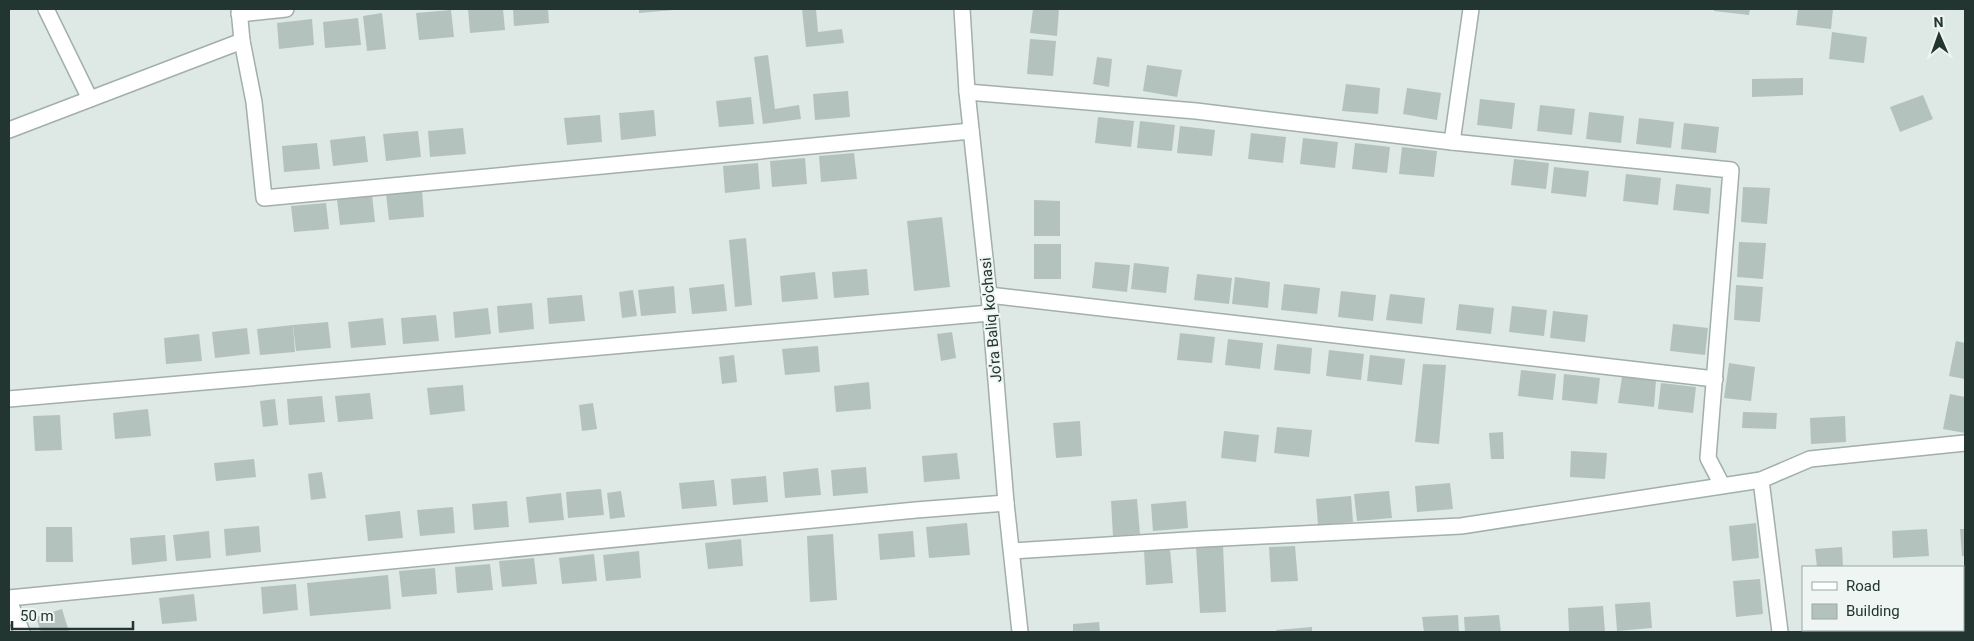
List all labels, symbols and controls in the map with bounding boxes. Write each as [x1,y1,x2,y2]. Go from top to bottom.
north arrow [1914,10,1964,60]
text: N [1933,14,1944,30]
street label: Jo'ra Baliq ko'chasi [977,257,1005,383]
legend [1802,566,1964,631]
text: Road [1846,577,1880,595]
scale bar [12,598,134,630]
text: Building [1846,602,1900,620]
text: 50 m [20,607,54,625]

